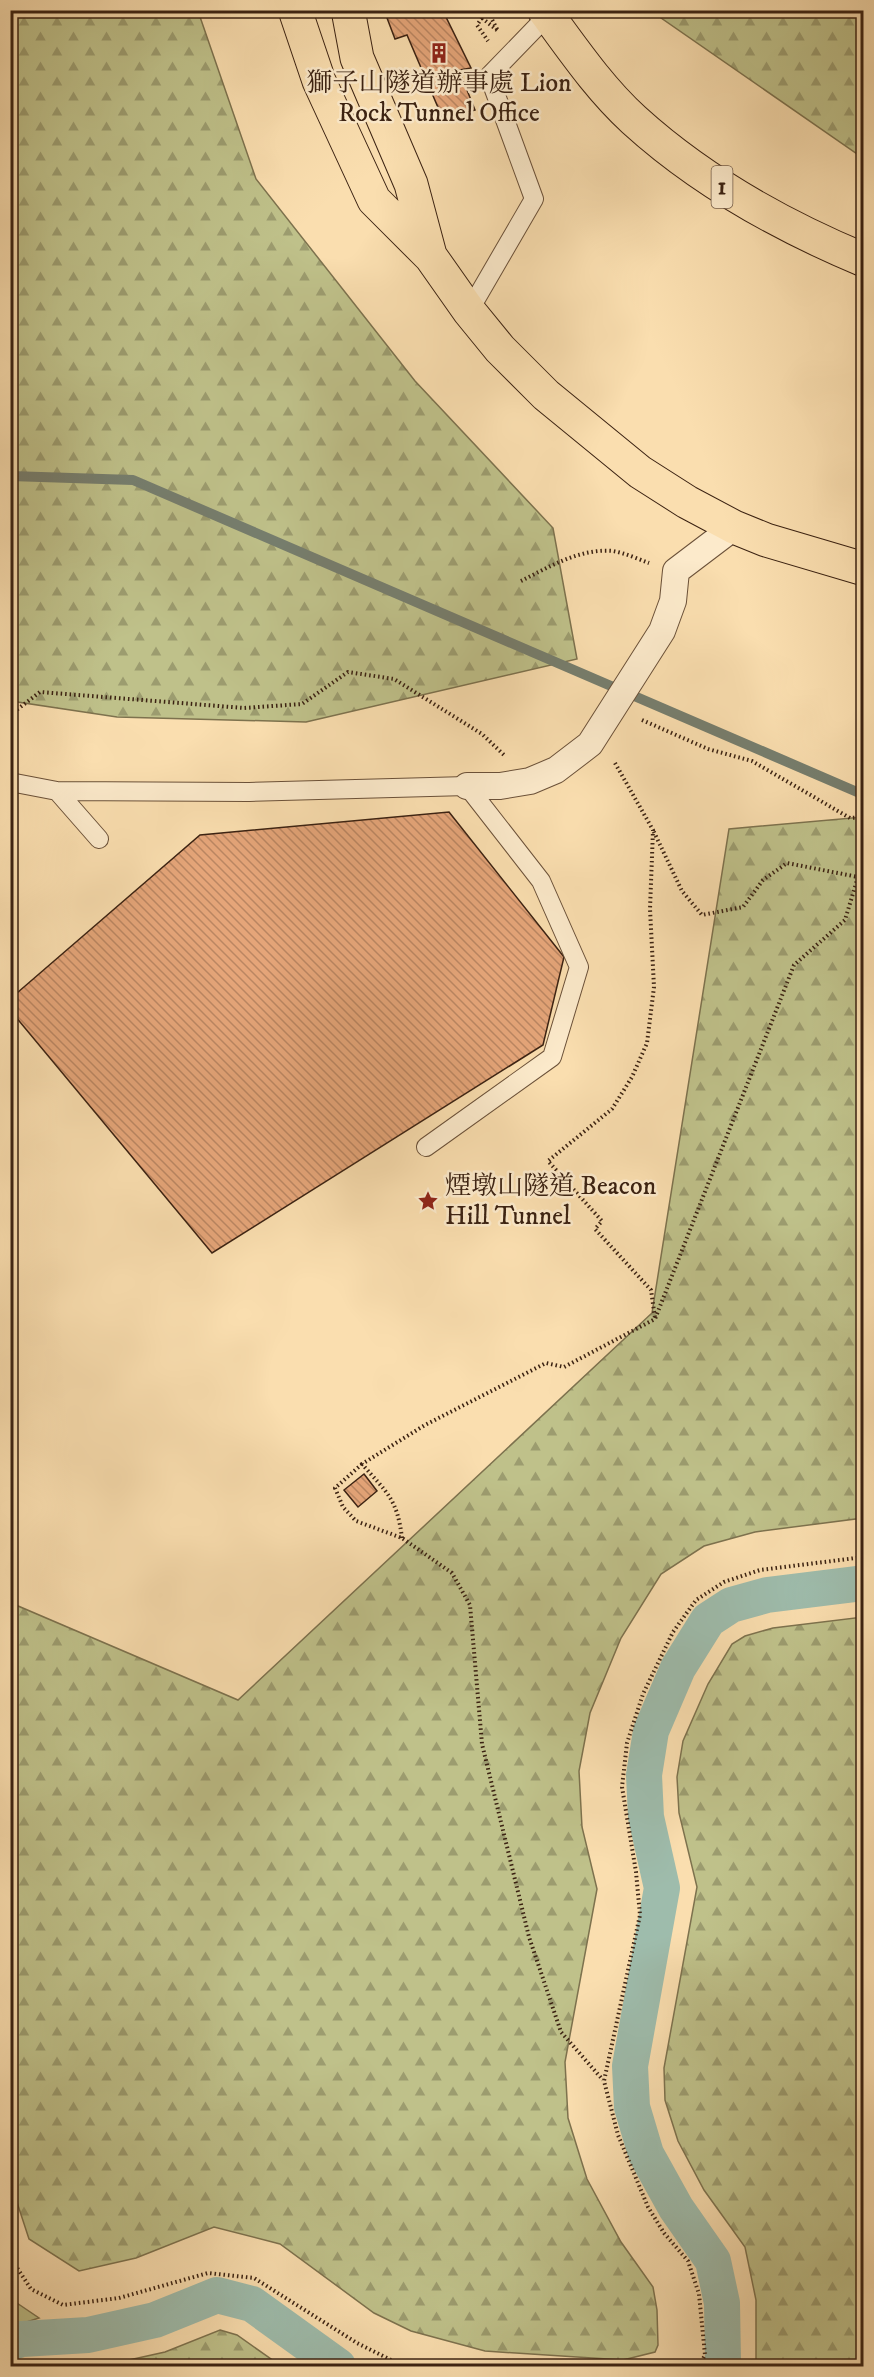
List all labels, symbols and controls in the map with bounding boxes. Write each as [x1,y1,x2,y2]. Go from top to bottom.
building icon: 獅子山隧道辦事處 Lion Rock Tunnel Office [427,41,451,65]
place label: 獅子山隧道辦事處 Lion Rock Tunnel Office [306,67,572,130]
road number: 1 [712,166,732,208]
place label: 煙墩山隧道 Beacon Hill Tunnel [445,1170,657,1233]
place icon: 煙墩山隧道 Beacon Hill Tunnel [416,1189,440,1213]

